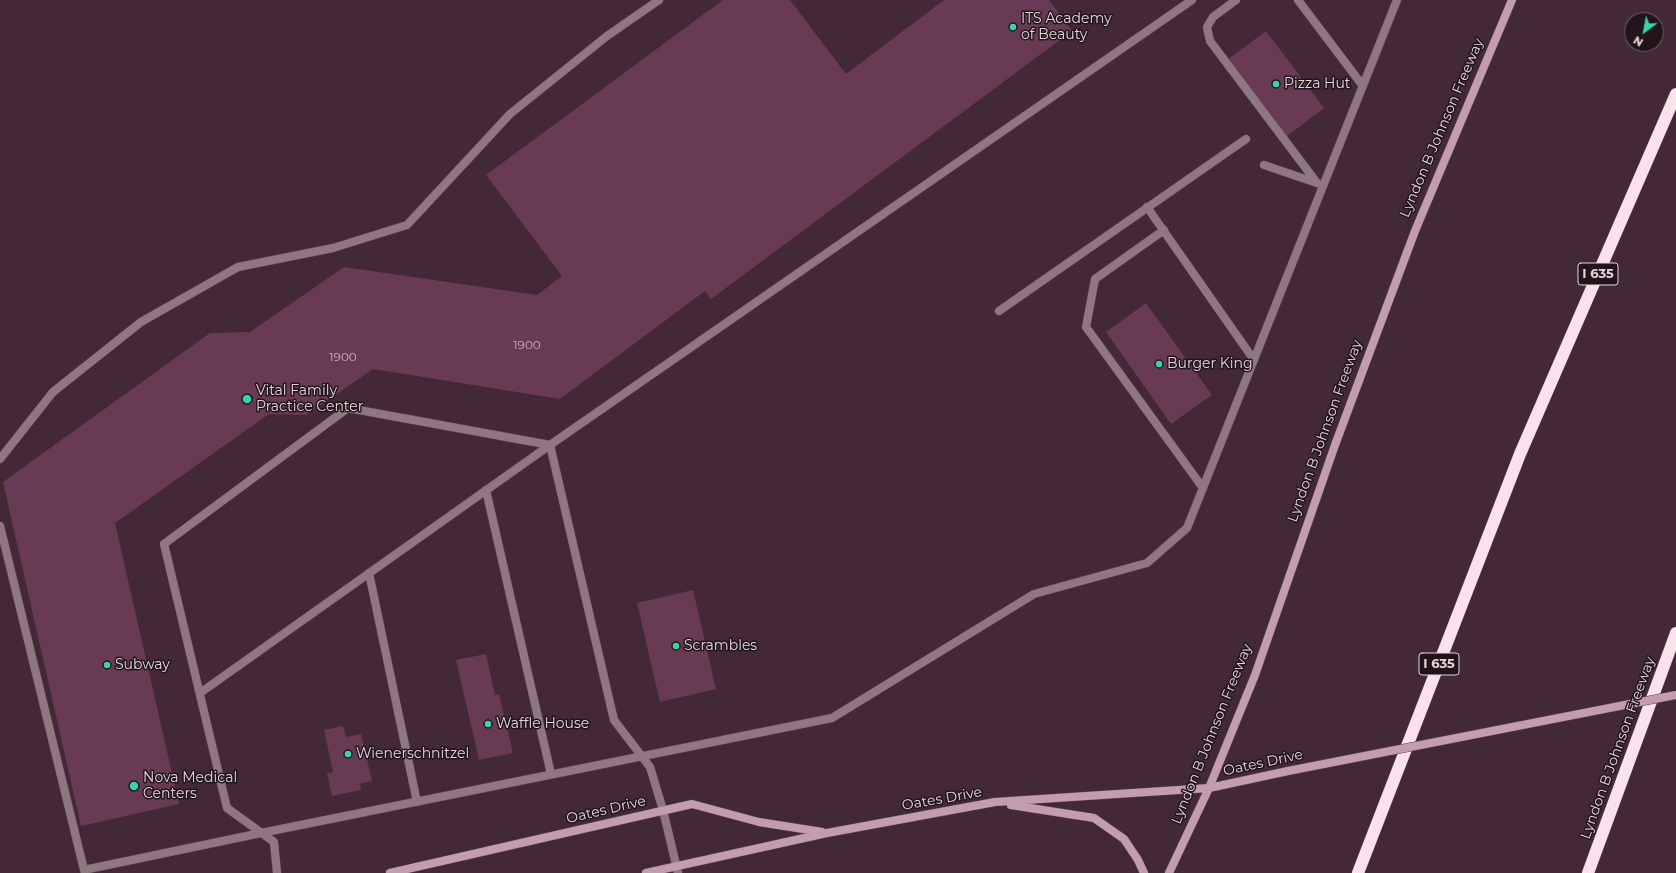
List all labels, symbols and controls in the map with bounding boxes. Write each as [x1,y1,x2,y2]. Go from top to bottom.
place label: ITS Academy of Beauty [1021,11,1112,44]
north arrow [1624,12,1664,52]
marker: ITS Academy of Beauty [1008,22,1018,32]
text: N [1631,33,1646,50]
street label: Lyndon B Johnson Freeway [1397,36,1487,220]
place label: Pizza Hut [1284,76,1351,92]
marker: Pizza Hut [1271,79,1281,89]
road number: I 635 [1578,263,1618,285]
street label: Lyndon B Johnson Freeway [1284,337,1366,525]
house number: 1900 [513,338,541,352]
house number: 1900 [329,350,357,364]
place label: Burger King [1167,356,1253,372]
marker: Burger King [1154,359,1164,369]
place label: Vital Family Practice Center [256,383,363,416]
marker: Vital Family Practice Center [241,393,253,405]
place label: Scrambles [684,638,757,654]
marker: Scrambles [671,641,681,651]
street label: Lyndon B Johnson Freeway [1168,641,1256,827]
road number: I 635 [1419,653,1459,675]
street label: Lyndon B Johnson Freeway [1577,654,1659,842]
place label: Subway [115,657,170,673]
marker: Subway [102,660,112,670]
place label: Waffle House [496,716,589,732]
marker: Waffle House [483,719,493,729]
place label: Wienerschnitzel [356,746,469,762]
street label: Oates Drive [1222,746,1304,780]
marker: Wienerschnitzel [343,749,353,759]
place label: Nova Medical Centers [143,770,237,802]
marker: Nova Medical Centers [128,780,140,792]
street label: Oates Drive [901,784,983,814]
street label: Oates Drive [565,793,647,827]

